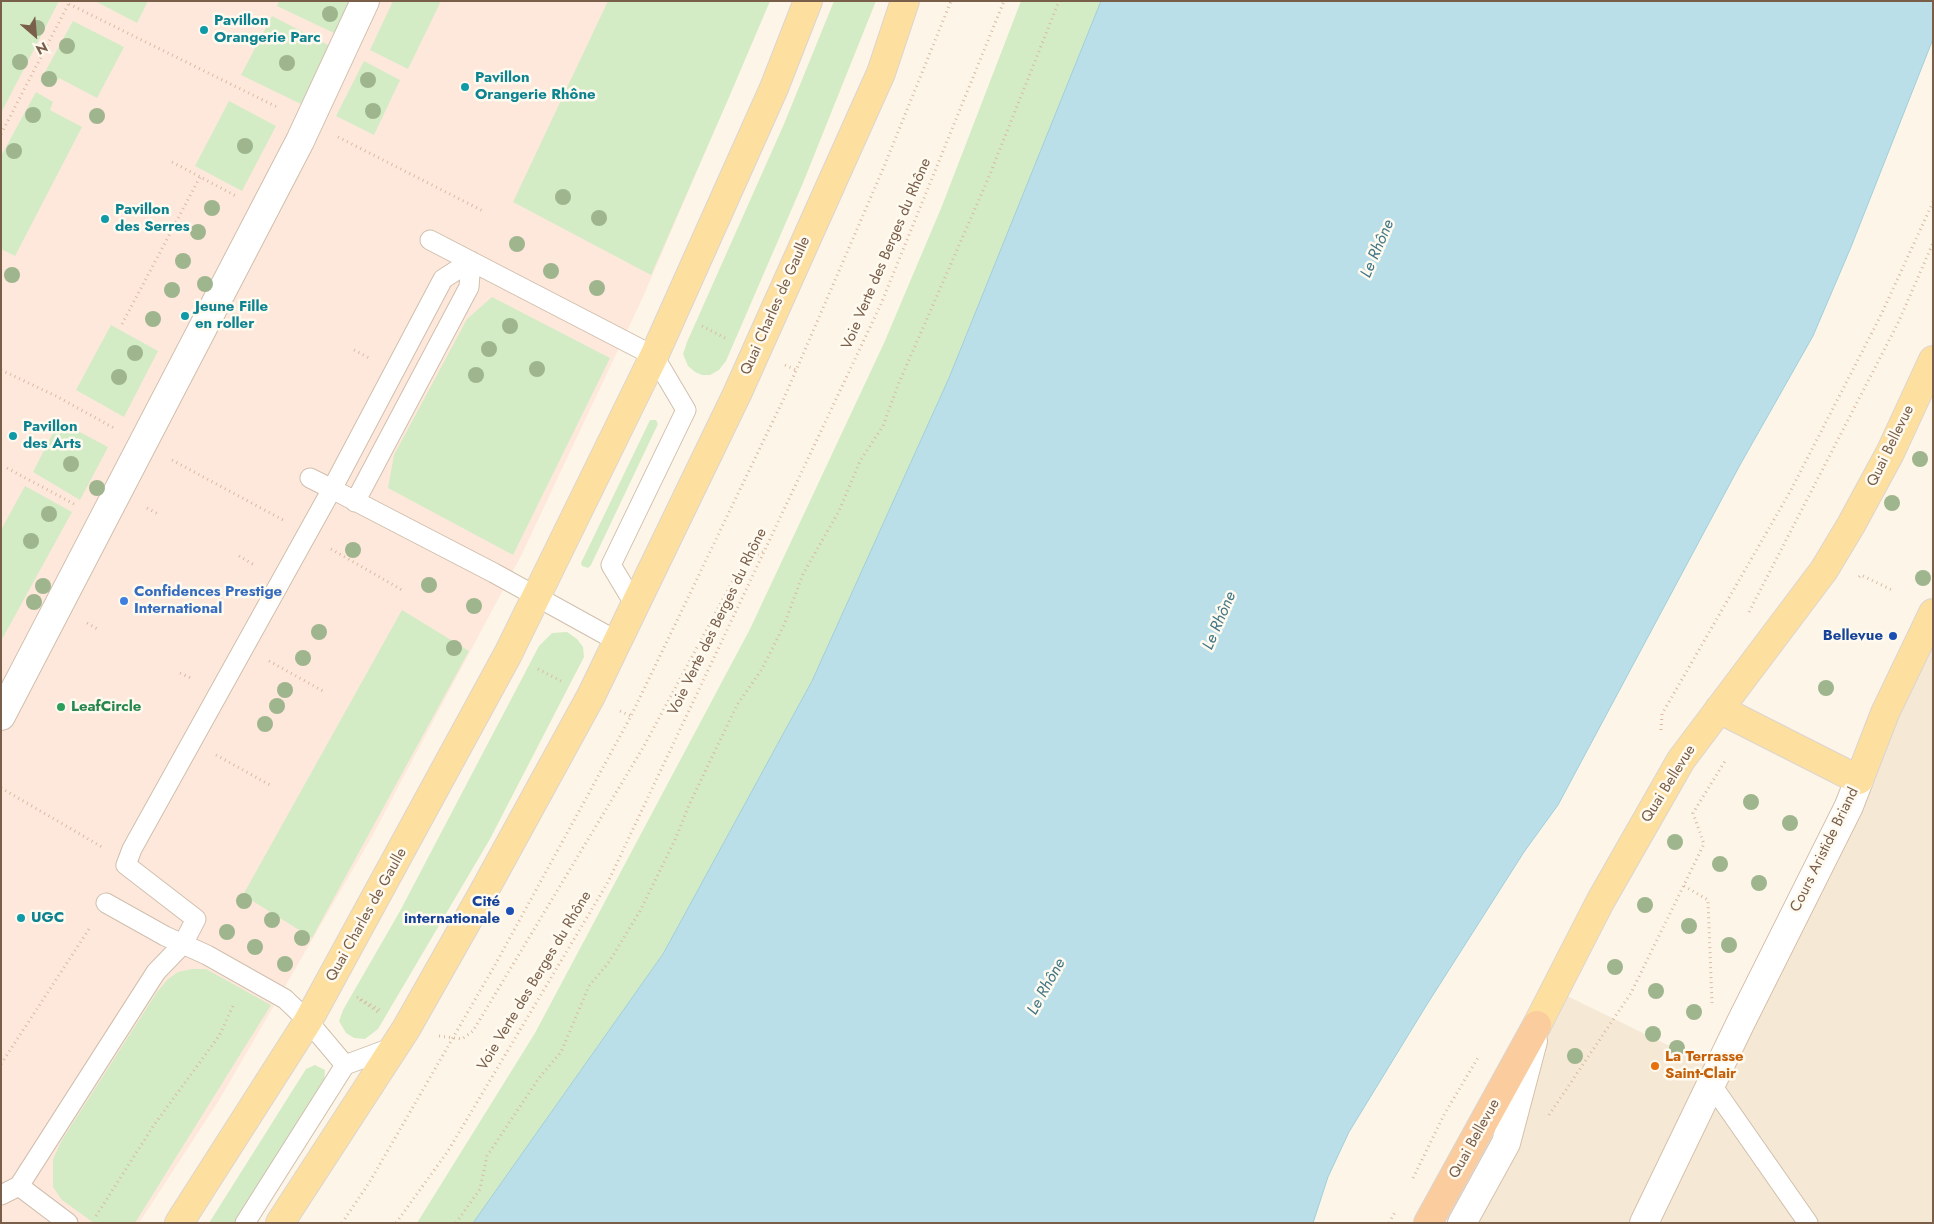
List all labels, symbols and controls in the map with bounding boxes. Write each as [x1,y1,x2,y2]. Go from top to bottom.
north arrow [10,10,60,60]
place label: Pavillon Orangerie Parc [214,12,321,47]
marker: Pavillon Orangerie Parc [198,24,210,36]
text: N [32,37,51,60]
place label: Pavillon Orangerie Rhône [475,69,596,104]
marker: Pavillon Orangerie Rhône [459,81,471,93]
street label: Voie Verte des Berges du Rhône [838,156,936,352]
place label: Pavillon des Serres [115,201,190,236]
marker: Pavillon des Serres [99,213,111,225]
water label: Le Rhône [1357,217,1399,281]
street label: Quai Charles de Gaulle [737,234,815,378]
place label: Jeune Fille en roller [195,298,268,333]
marker: Jeune Fille en roller [179,310,191,322]
street label: Quai Bellevue [1864,402,1918,490]
place label: Pavillon des Arts [23,418,81,453]
marker: Pavillon des Arts [7,430,19,442]
street label: Voie Verte des Berges du Rhône [665,525,771,719]
place label: Confidences Prestige International [134,583,282,618]
water label: Le Rhône [1199,589,1241,653]
marker: Confidences Prestige International [118,595,130,607]
place label: Bellevue [1823,627,1883,645]
marker: Bellevue [1887,630,1899,642]
place label: LeafCircle [71,698,141,716]
marker: LeafCircle [55,701,67,713]
street label: Quai Bellevue [1638,742,1700,826]
street label: Cours Aristide Briand [1787,785,1863,915]
street label: Quai Charles de Gaulle [323,845,411,985]
street label: Voie Verte des Berges du Rhône [474,888,596,1074]
place label: Cité internationale [404,893,500,928]
marker: Cité internationale [504,905,516,917]
place label: UGC [31,909,64,927]
marker: UGC [15,912,27,924]
water label: Le Rhône [1024,956,1070,1018]
place label: La Terrasse Saint-Clair [1665,1048,1744,1083]
marker: La Terrasse Saint-Clair [1649,1060,1661,1072]
street label: Quai Bellevue [1446,1096,1504,1182]

